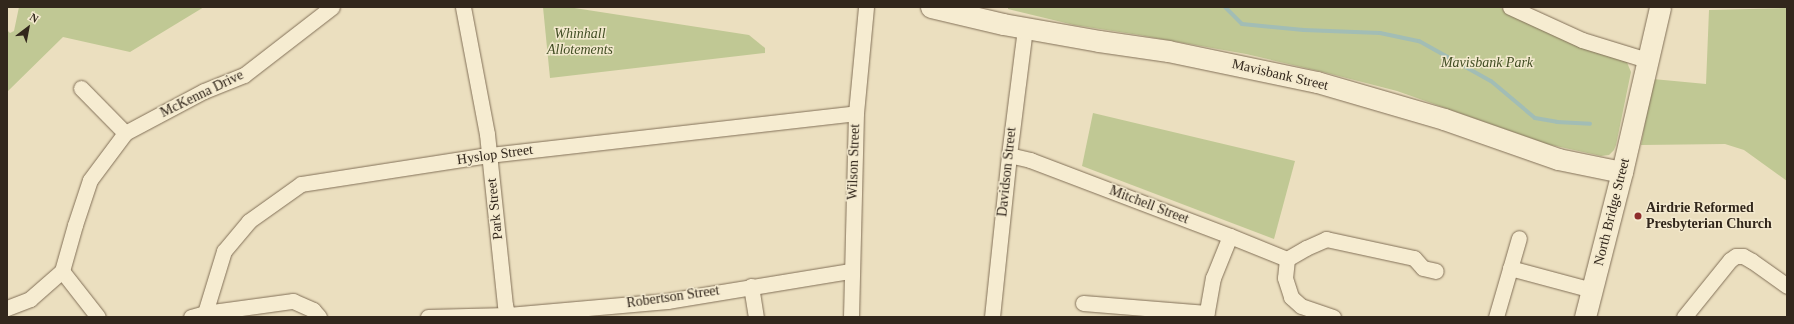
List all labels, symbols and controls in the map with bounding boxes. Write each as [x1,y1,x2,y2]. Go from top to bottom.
north arrow [8,8,48,48]
text: N [28,11,41,25]
park label: Whinhall Allotements [547,26,613,58]
park label: Mavisbank Park [1441,55,1533,71]
street label: Mavisbank Street [1230,56,1330,94]
street label: McKenna Drive [158,67,246,121]
street label: Wilson Street [844,124,864,200]
street label: Davidson Street [994,126,1020,218]
street label: Hyslop Street [456,141,534,169]
street label: North Bridge Street [1590,156,1634,268]
street label: Park Street [483,177,507,241]
street label: Mitchell Street [1107,182,1191,228]
place label: Airdrie Reformed Presbyterian Church [1646,200,1772,232]
marker: Airdrie Reformed Presbyterian Church [1633,211,1643,221]
street label: Robertson Street [625,282,721,312]

